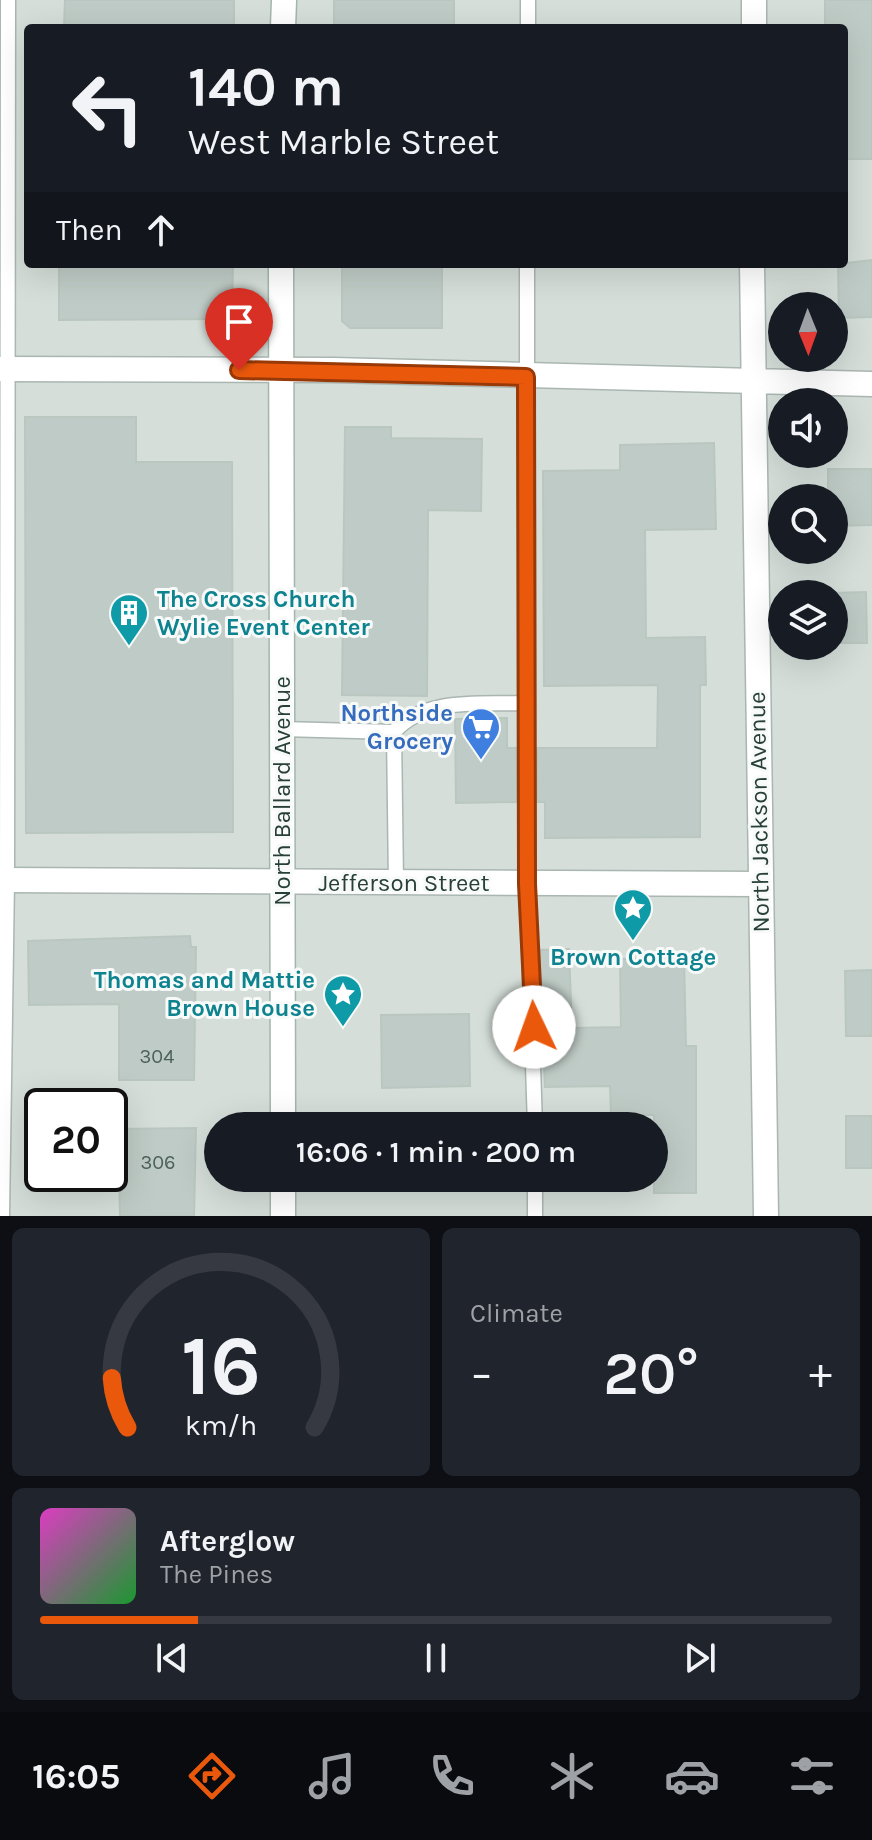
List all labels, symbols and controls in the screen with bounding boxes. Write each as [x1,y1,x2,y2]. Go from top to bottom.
text: 140 m [188,54,344,119]
icon: left [56,56,160,160]
text: West Marble Street [188,121,499,163]
icon: ahead [139,208,183,252]
text: Then [56,212,123,248]
pin [205,288,273,370]
north arrow [768,292,848,372]
map controls [768,292,848,660]
icon: arrive [217,300,261,344]
button: sound [768,388,848,468]
button: search [768,484,848,564]
button: layers [768,580,848,660]
place label: The Cross Church Wylie Event Center [157,585,371,641]
building icon: The Cross Church Wylie Event Center [108,592,150,647]
street label: North Ballard Avenue [268,676,296,906]
street label: North Jackson Avenue [743,691,775,933]
place label: Northside Grocery [340,699,453,755]
supermarket icon: Northside Grocery [460,706,502,761]
street label: Jefferson Street [318,869,490,897]
place icon: Brown Cottage [612,887,654,942]
place label: Brown Cottage [550,943,716,971]
place label: Thomas and Mattie Brown House [94,966,315,1022]
place icon: Thomas and Mattie Brown House [322,973,364,1028]
position arrow [492,985,576,1069]
house number: 304 [140,1045,174,1068]
speed limit sign: 20 [24,1088,128,1192]
text: 16:06 · 1 min · 200 m [296,1134,576,1170]
house number: 306 [140,1151,176,1174]
text: Climate [470,1298,563,1329]
text: 16 [181,1318,261,1415]
text: 20° [603,1339,699,1409]
text: − [470,1348,493,1399]
text: + [809,1348,832,1399]
text: km/h [185,1409,257,1442]
text: Afterglow [160,1523,295,1559]
text: The Pines [160,1559,273,1590]
icon: previous [150,1636,194,1680]
icon: pause [414,1636,458,1680]
icon: next [678,1636,722,1680]
icon: directions [184,1748,240,1804]
icon: music [304,1748,360,1804]
icon: phone [424,1748,480,1804]
icon: climate [544,1748,600,1804]
icon: car [664,1748,720,1804]
icon: filters [784,1748,840,1804]
text: 16:05 [32,1755,120,1797]

